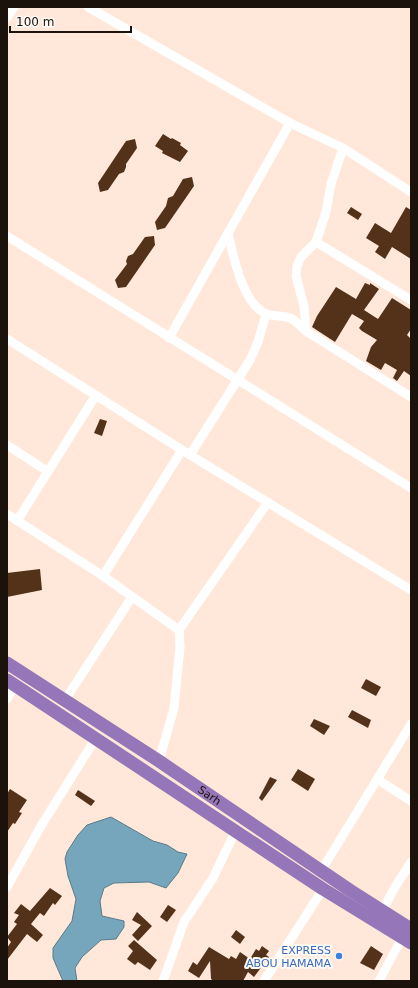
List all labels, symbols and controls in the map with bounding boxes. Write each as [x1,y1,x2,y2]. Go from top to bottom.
scale bar [10,8,131,34]
text: 100 m [16,15,54,29]
street label: Sarh [195,783,223,808]
place label: EXPRESS ABOU HAMAMA [246,944,331,970]
marker: EXPRESS ABOU HAMAMA [334,951,344,961]

